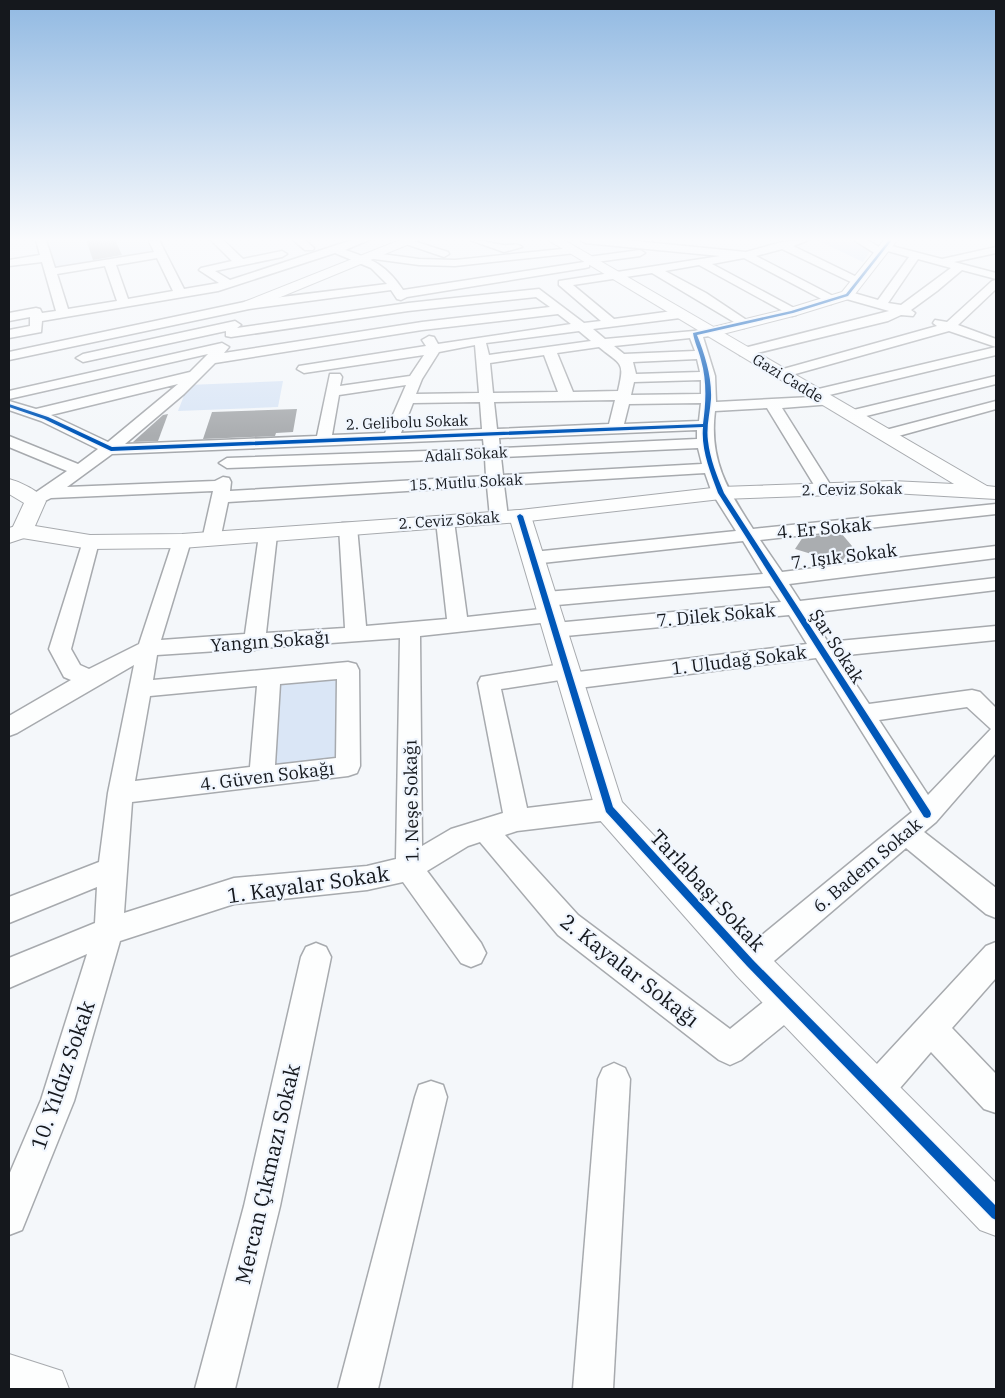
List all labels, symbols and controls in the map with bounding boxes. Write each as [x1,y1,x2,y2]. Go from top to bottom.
street label: Gazi Cadde [749,350,827,406]
street label: 2. Gelibolu Sokak [345,410,469,434]
street label: Adalı Sokak [424,442,508,466]
street label: 15. Mutlu Sokak [409,470,523,494]
street label: 2. Ceviz Sokak [801,479,903,499]
street label: 2. Ceviz Sokak [398,507,500,533]
street label: 4. Er Sokak [776,512,873,544]
street label: 7. Işık Sokak [790,538,899,574]
street label: 7. Dilek Sokak [655,598,777,632]
street label: Şar Sokak [804,604,870,688]
street label: Yangın Sokağı [210,625,331,657]
street label: 1. Uludağ Sokak [670,640,808,680]
street label: 1. Neşe Sokağı [398,739,424,862]
street label: 4. Güven Sokağı [199,756,336,796]
street label: 6. Badem Sokak [808,812,927,917]
street label: Tarlabaşı Sokak [644,823,772,958]
street label: 1. Kayalar Sokak [225,859,392,909]
street label: 2. Kayalar Sokağı [555,907,705,1033]
street label: 10. Yıldız Sokak [23,996,101,1153]
street label: Mercan Çıkmazı Sokak [228,1060,306,1287]

